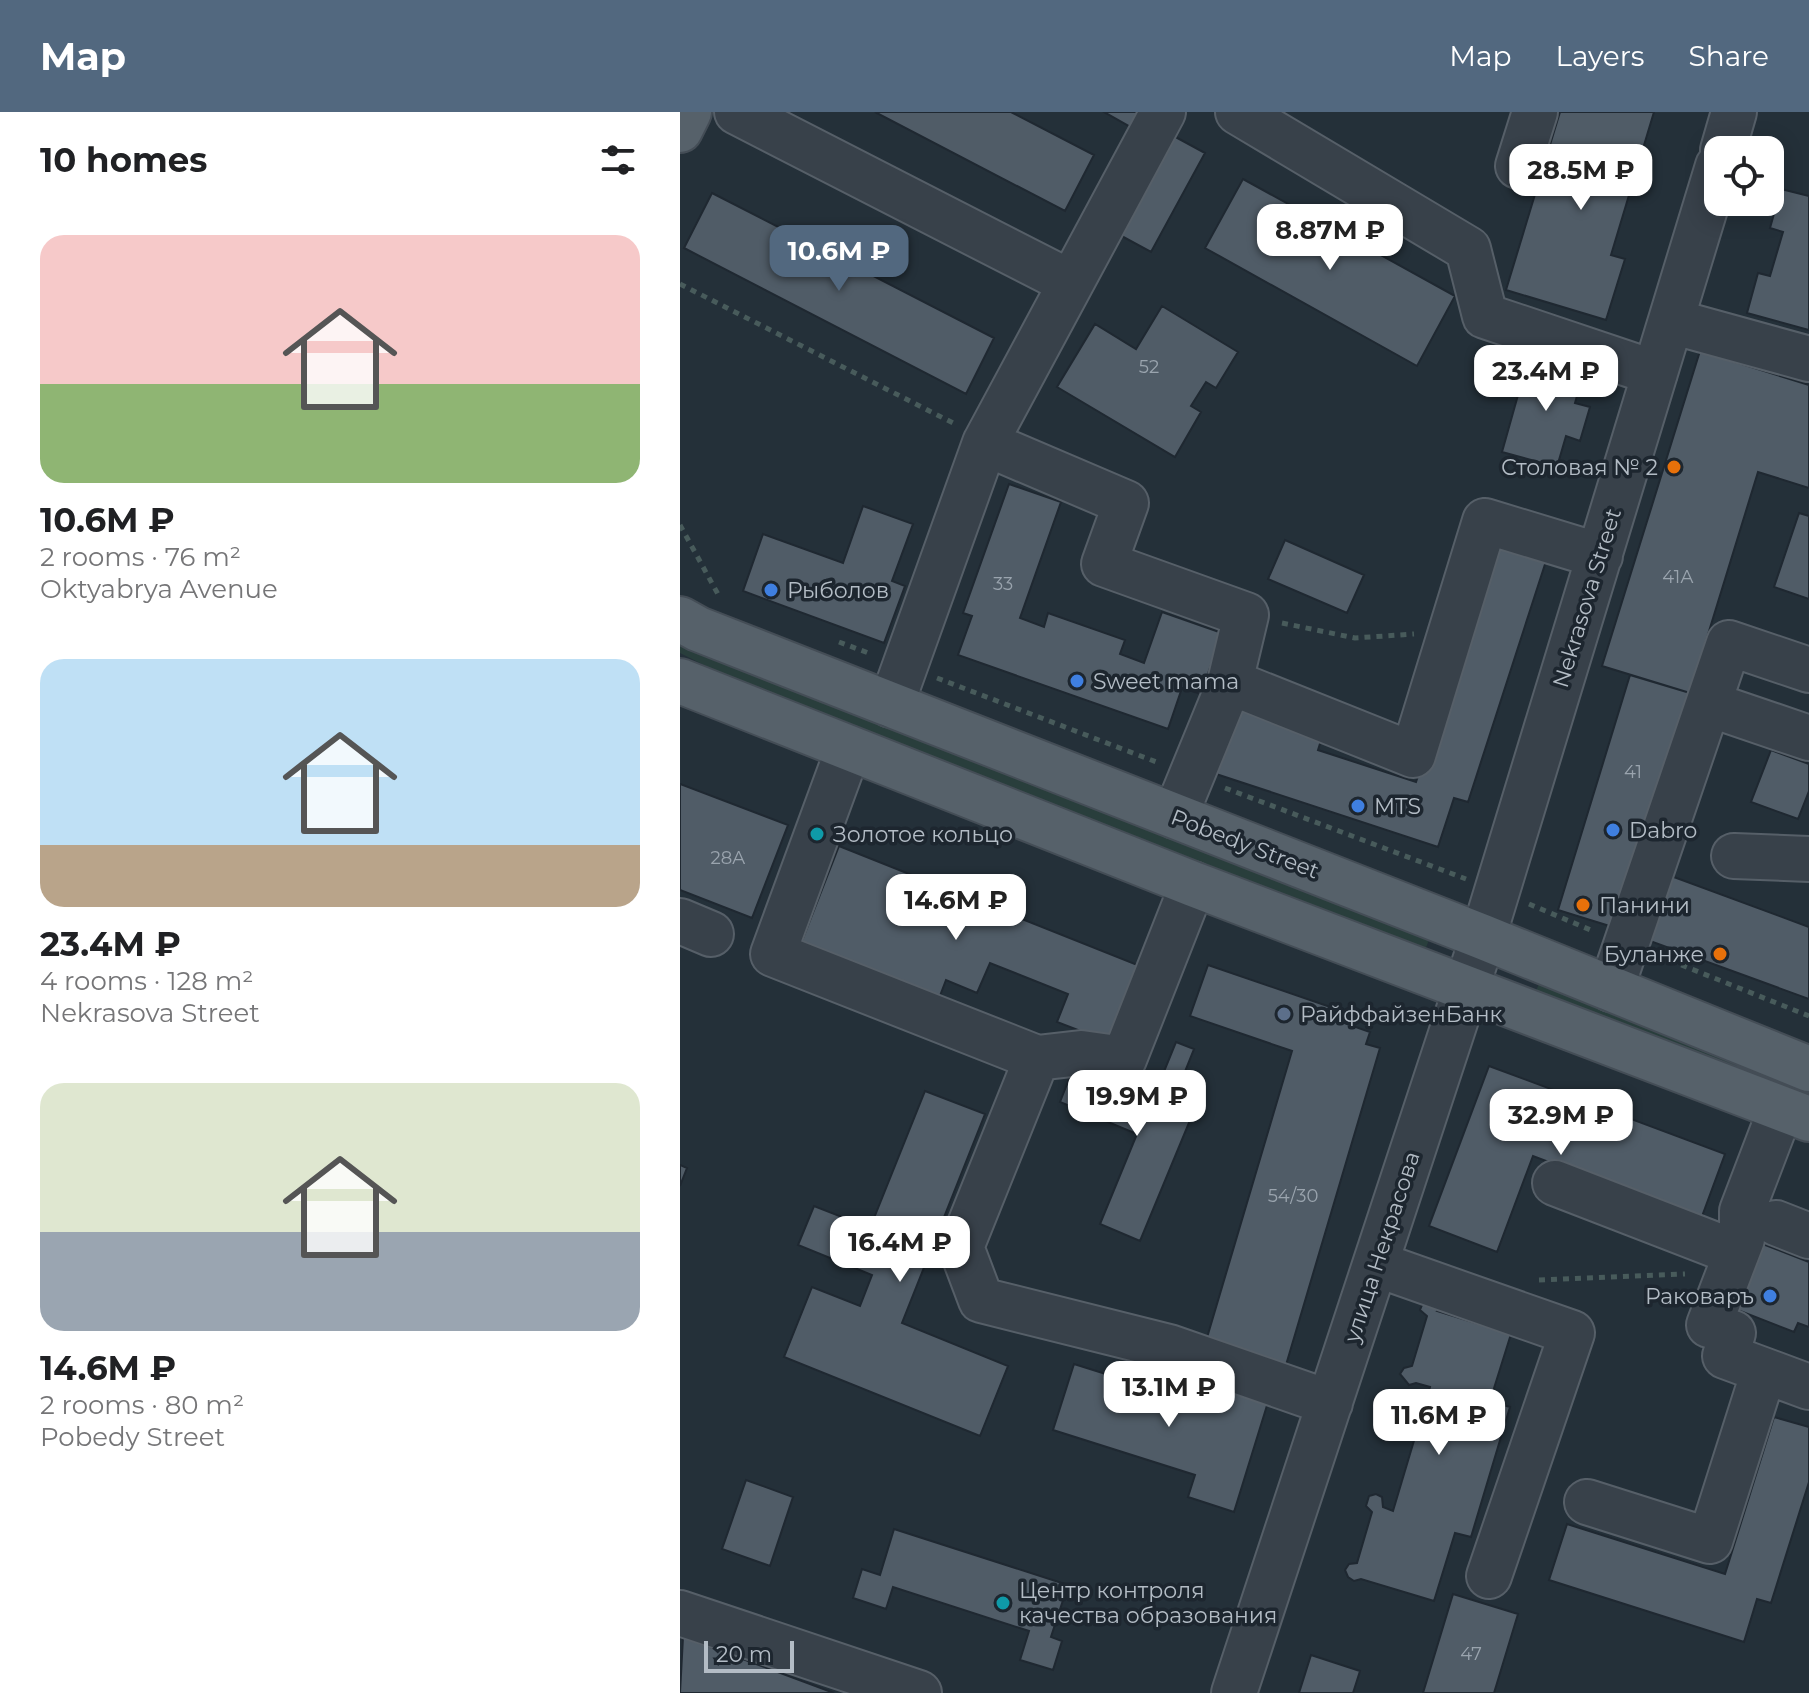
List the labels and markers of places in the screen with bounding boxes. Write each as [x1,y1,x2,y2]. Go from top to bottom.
pin: 28.5M ₽ [1507,144,1655,212]
pin: 8.87M ₽ [1256,204,1404,272]
pin: 10.6M ₽ [765,225,913,293]
pin: 23.4M ₽ [1472,345,1620,413]
place label: Столовая № 2 [1501,454,1658,481]
marker: Столовая № 2 [1665,458,1683,476]
place label: Рыболов [787,577,889,604]
marker: Рыболов [762,581,780,599]
place label: Sweet mama [1093,668,1239,695]
marker: Sweet mama [1068,672,1086,690]
place label: MTS [1374,793,1421,820]
marker: MTS [1349,797,1367,815]
place label: Dabro [1629,817,1697,844]
place label: Золотое кольцо [833,821,1013,848]
marker: Dabro [1604,821,1622,839]
marker: Золотое кольцо [808,825,826,843]
pin: 14.6M ₽ [882,874,1030,942]
place label: Панини [1599,892,1690,919]
marker: Панини [1574,896,1592,914]
place label: Буланже [1604,941,1704,968]
marker: Буланже [1711,945,1729,963]
place label: РайффайзенБанк [1300,1001,1502,1028]
marker: РайффайзенБанк [1275,1005,1293,1023]
pin: 19.9M ₽ [1063,1070,1211,1138]
pin: 32.9M ₽ [1487,1089,1635,1157]
pin: 16.4M ₽ [826,1216,974,1284]
place label: Раковаръ [1645,1283,1754,1310]
marker: Раковаръ [1761,1287,1779,1305]
pin: 13.1M ₽ [1095,1361,1243,1429]
pin: 11.6M ₽ [1365,1389,1513,1457]
place label: Центр контроля качества образования [1019,1577,1277,1629]
marker: Центр контроля качества образования [994,1594,1012,1612]

